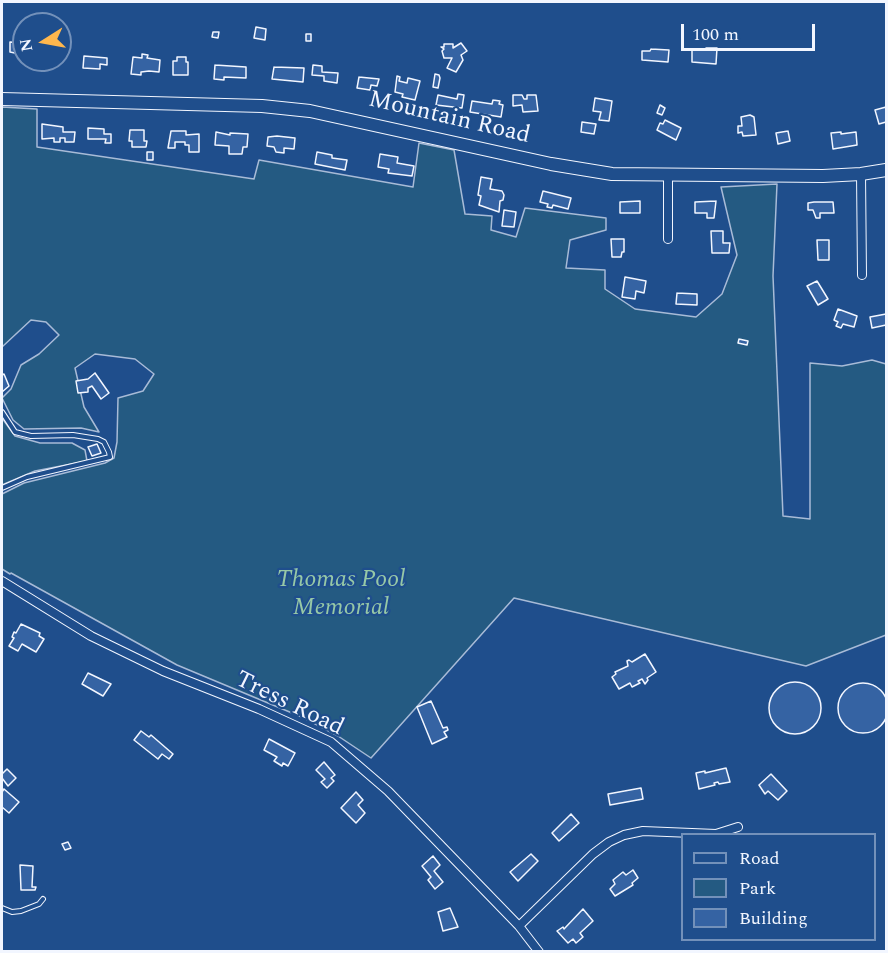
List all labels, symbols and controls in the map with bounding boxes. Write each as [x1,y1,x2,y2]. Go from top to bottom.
north arrow [12,12,72,72]
scale bar [684,12,818,50]
text: 100 m [692,21,739,48]
text: N [13,36,39,54]
street label: Mountain Road [365,86,533,152]
park label: Thomas Pool Memorial [277,567,405,623]
street label: Tress Road [230,666,348,744]
legend [681,833,876,941]
text: Road [739,845,780,872]
text: Park [739,875,776,902]
text: Building [739,905,808,932]

